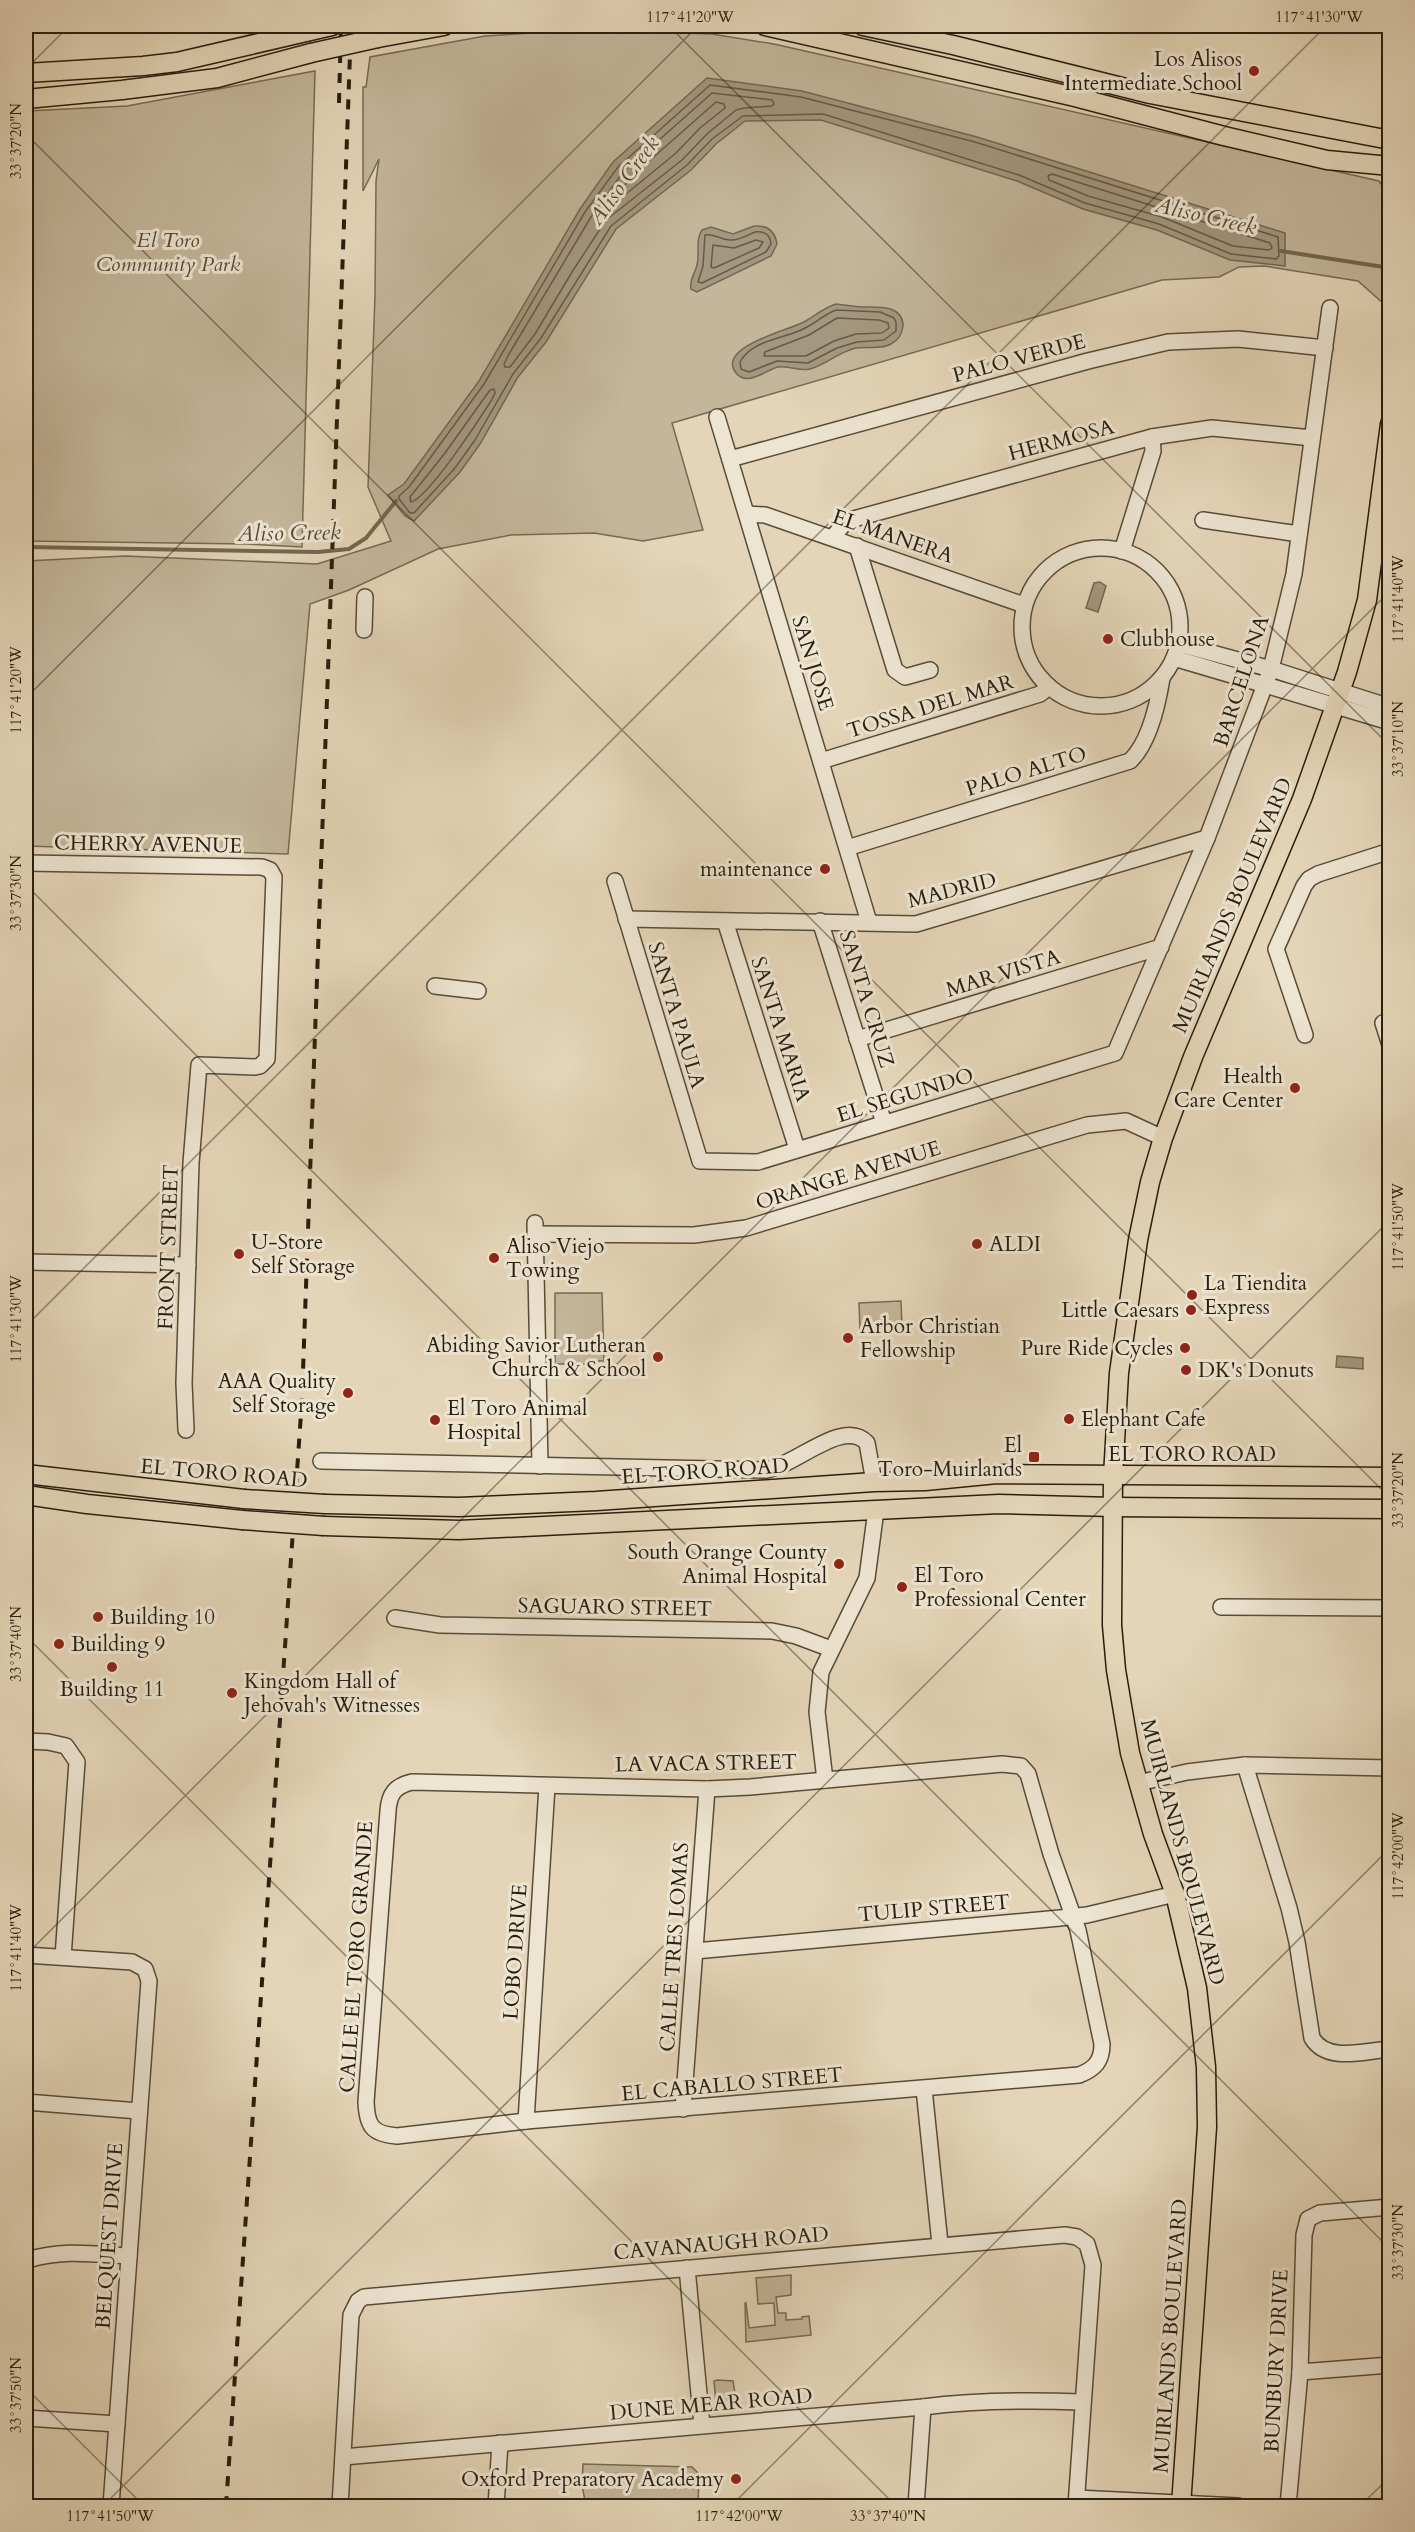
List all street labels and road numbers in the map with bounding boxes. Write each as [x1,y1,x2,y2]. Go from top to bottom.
street label: PALO VERDE [949,327,1089,390]
street label: HERMOSA [1005,412,1117,469]
street label: EL MANERA [828,502,957,571]
street label: SAN JOSE [784,612,841,714]
street label: BARCELONA [1207,612,1276,751]
street label: TOSSA DEL MAR [843,667,1017,746]
street label: PALO ALTO [962,739,1090,804]
street label: MUIRLANDS BOULEVARD [1165,773,1299,1037]
street label: CHERRY AVENUE [54,828,242,861]
street label: MADRID [905,865,1000,916]
street label: SANTA CRUZ [832,927,901,1071]
street label: SANTA PAULA [641,938,713,1092]
street label: MAR VISTA [942,942,1064,1005]
street label: SANTA MARIA [743,953,818,1105]
street label: EL SEGUNDO [833,1061,977,1130]
street label: ORANGE AVENUE [752,1134,944,1217]
street label: FRONT STREET [151,1164,186,1330]
street label: EL TORO ROAD [1108,1440,1276,1469]
street label: EL TORO ROAD [620,1451,790,1492]
street label: EL TORO ROAD [139,1452,309,1495]
street label: SAGUARO STREET [518,1591,712,1624]
street label: MUIRLANDS BOULEVARD [1133,1716,1232,1989]
street label: LA VACA STREET [615,1747,797,1780]
street label: CALLE EL TORO GRANDE [333,1820,380,2094]
street label: CALLE TRES LOMAS [653,1841,696,2053]
street label: LOBO DRIVE [496,1883,535,2021]
street label: TULIP STREET [857,1887,1011,1930]
street label: EL CABALLO STREET [620,2060,844,2109]
street label: BELQUEST DRIVE [89,2142,130,2330]
street label: MUIRLANDS BOULEVARD [1146,2198,1195,2474]
street label: CAVANAUGH ROAD [612,2220,830,2267]
street label: BUNBURY DRIVE [1257,2268,1296,2454]
street label: DUNE MEAR ROAD [609,2381,814,2428]

